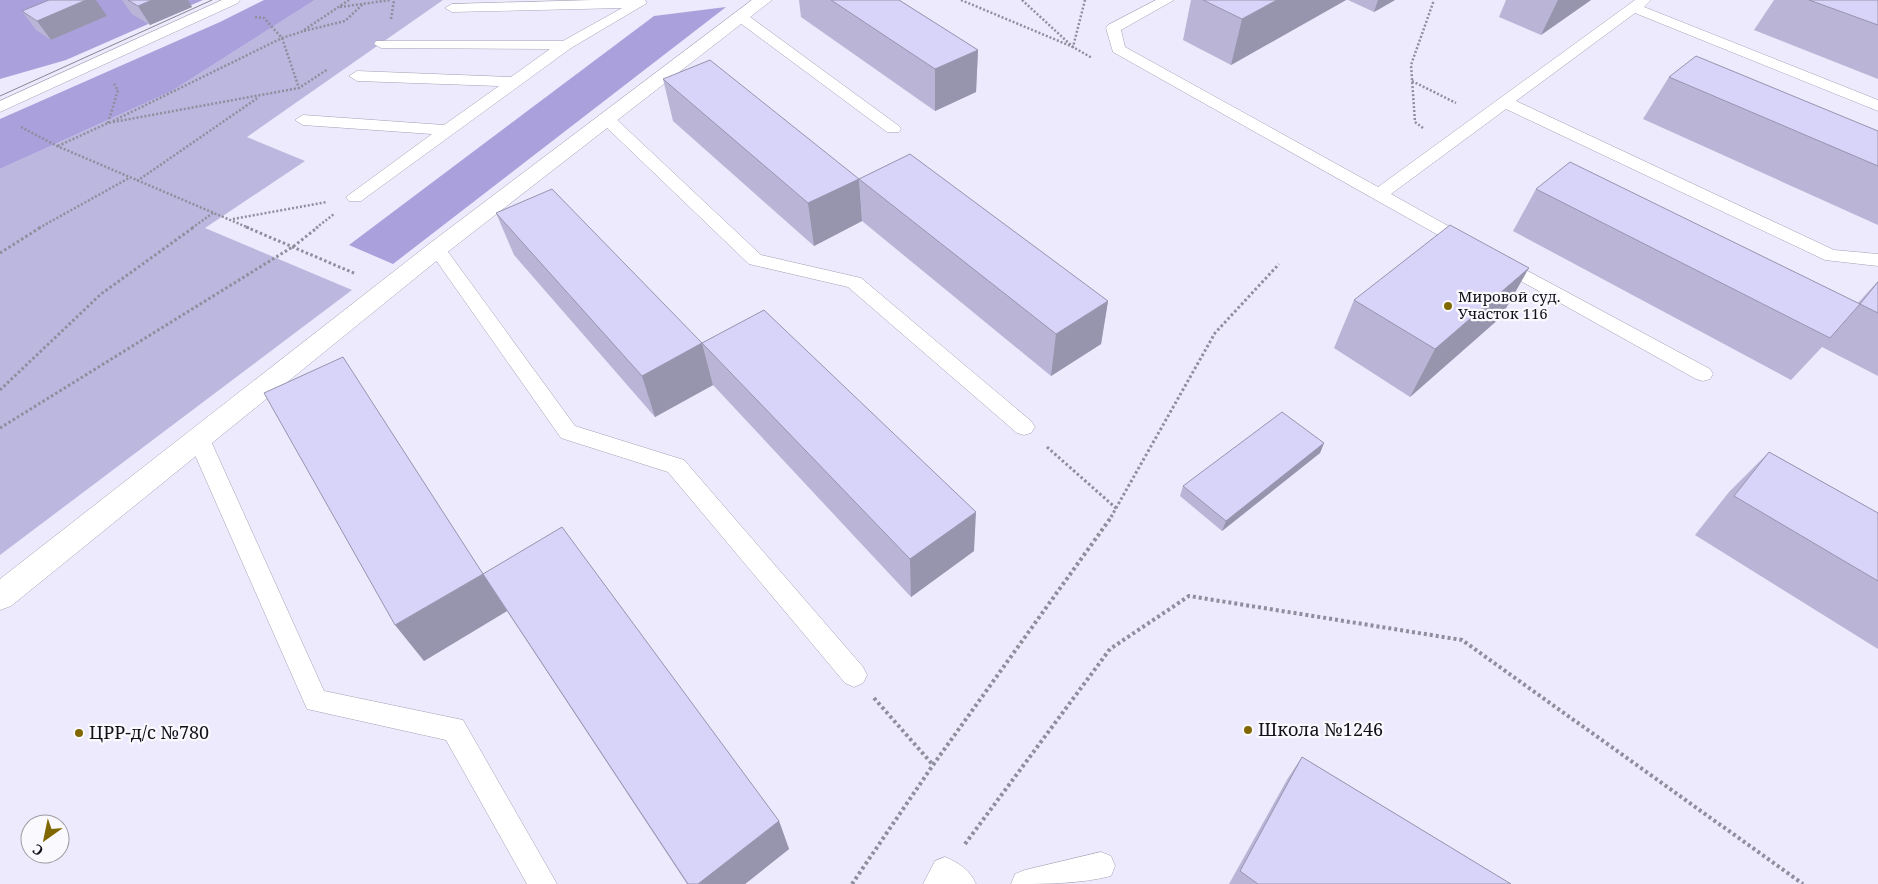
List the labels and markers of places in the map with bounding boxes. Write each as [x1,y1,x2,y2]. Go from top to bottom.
place label: Мировой суд. Участок 116 [1458,286,1561,323]
marker: Мировой суд. Участок 116 [1442,300,1454,312]
place label: Школа №1246 [1258,717,1383,741]
place label: ЦРР-д/с №780 [89,720,209,744]
marker: Школа №1246 [1242,724,1254,736]
marker: ЦРР-д/с №780 [73,727,85,739]

